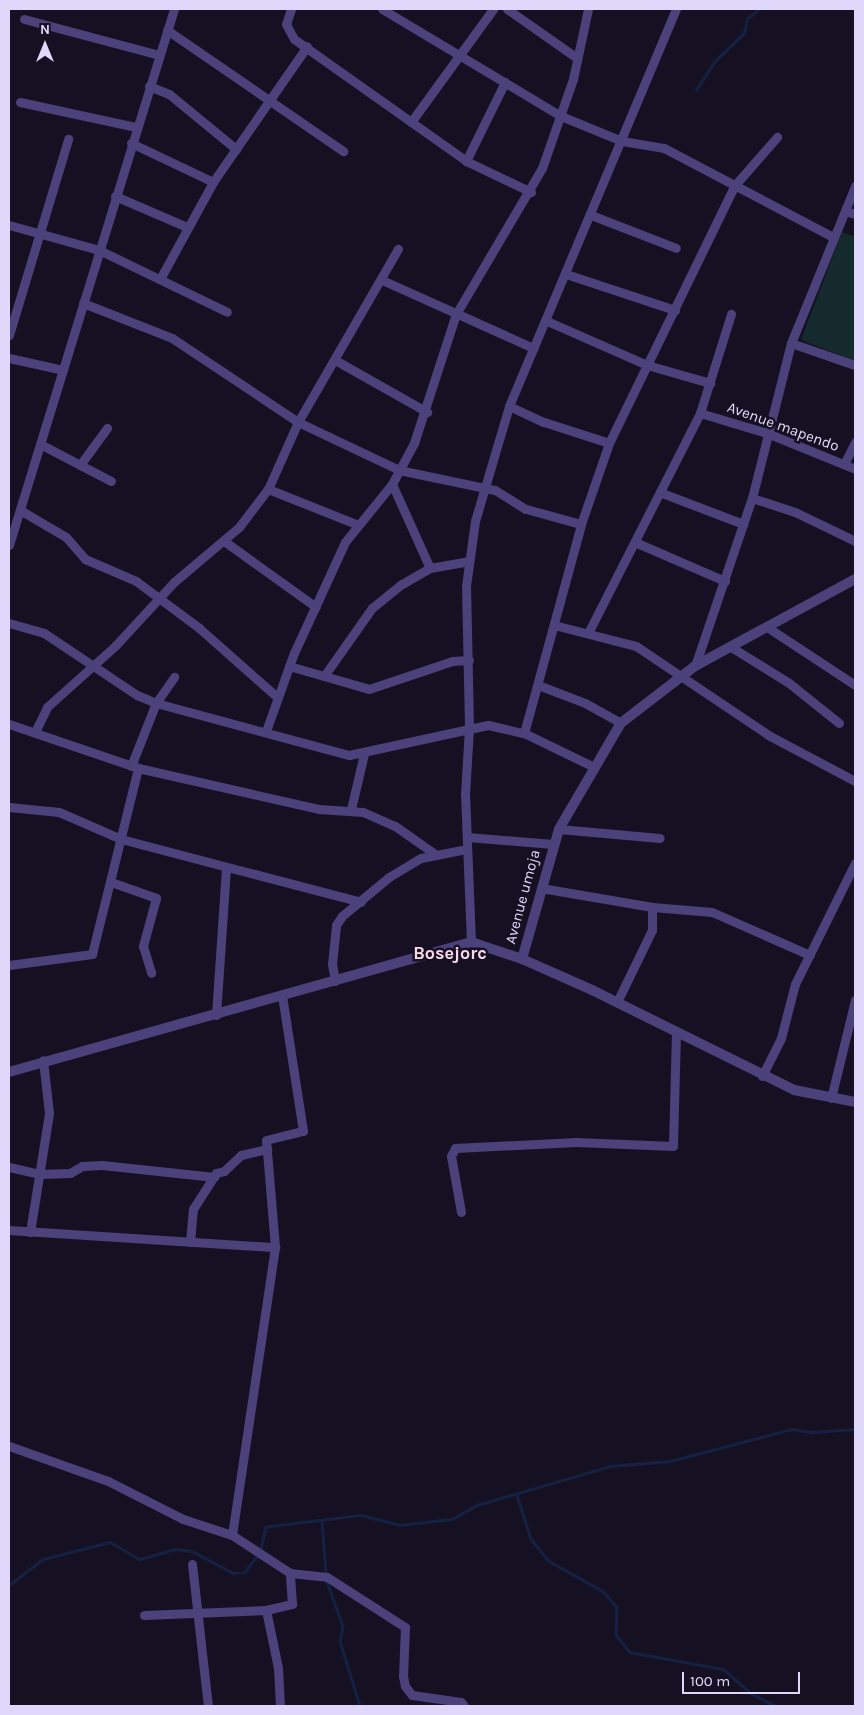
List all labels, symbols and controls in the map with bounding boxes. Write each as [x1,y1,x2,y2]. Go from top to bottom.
north arrow [20,20,70,70]
text: N [40,21,50,38]
street label: Avenue mapendo [725,398,841,456]
street label: Avenue umoja [502,848,544,946]
district label: Bosejorc [413,942,487,964]
scale bar [684,1662,802,1694]
text: 100 m [690,1672,730,1690]

